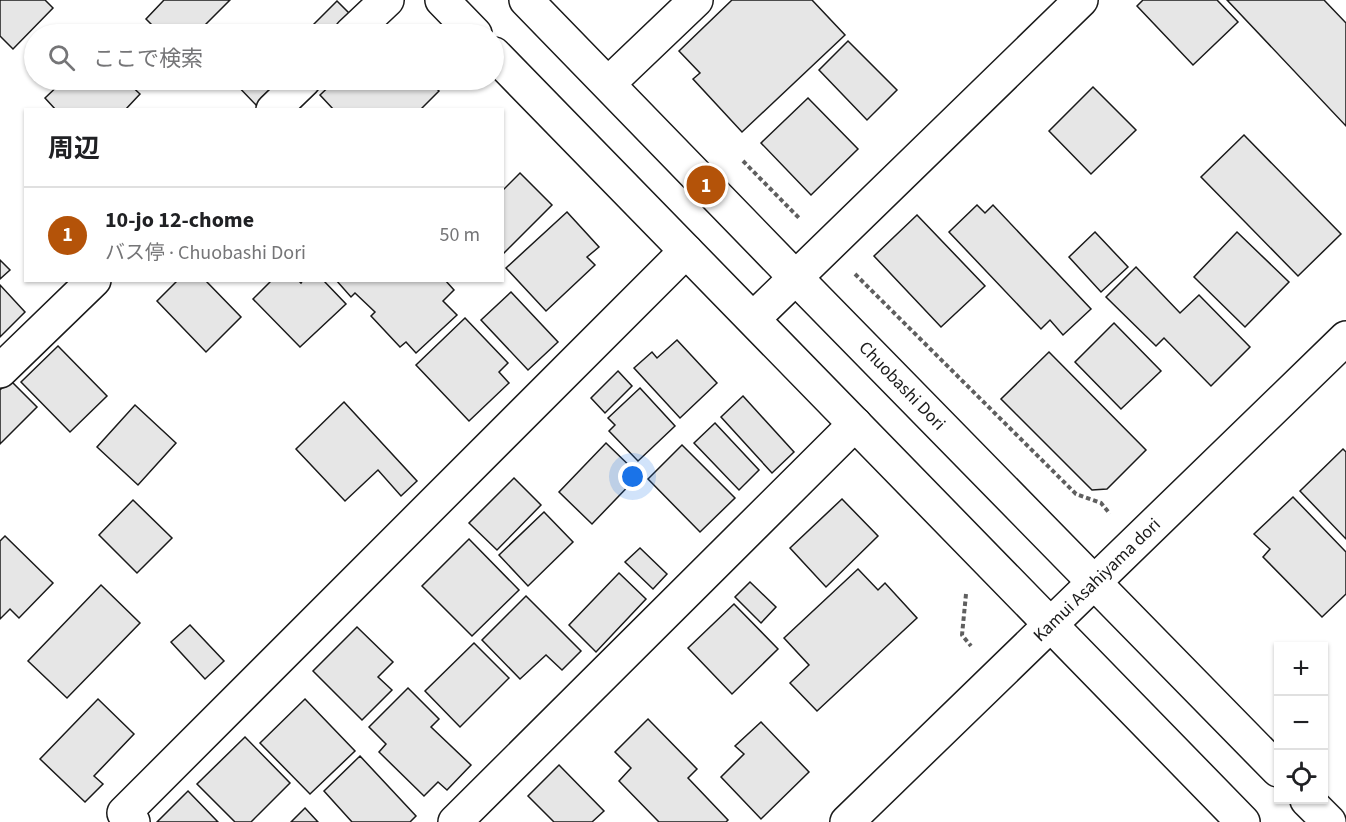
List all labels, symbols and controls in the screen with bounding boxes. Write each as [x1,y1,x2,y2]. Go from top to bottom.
search box [24,24,504,90]
icon: search [45,41,78,74]
text: ここで検索 [93,43,203,75]
text: 周辺 [48,130,100,167]
pin: 1 [686,162,726,207]
text: 10-jo 12-chome [105,204,254,236]
text: 1 [62,221,73,249]
text: 50 m [440,221,480,249]
text: バス停 · Chuobashi Dori [105,239,306,267]
street label: Chuobashi Dori [853,336,951,436]
your location [618,462,647,491]
street label: Kamui Asahiyama dori [1028,513,1166,647]
map controls [1274,642,1328,804]
button: + [1274,642,1328,696]
button: − [1274,696,1328,750]
button: locate [1274,750,1328,804]

